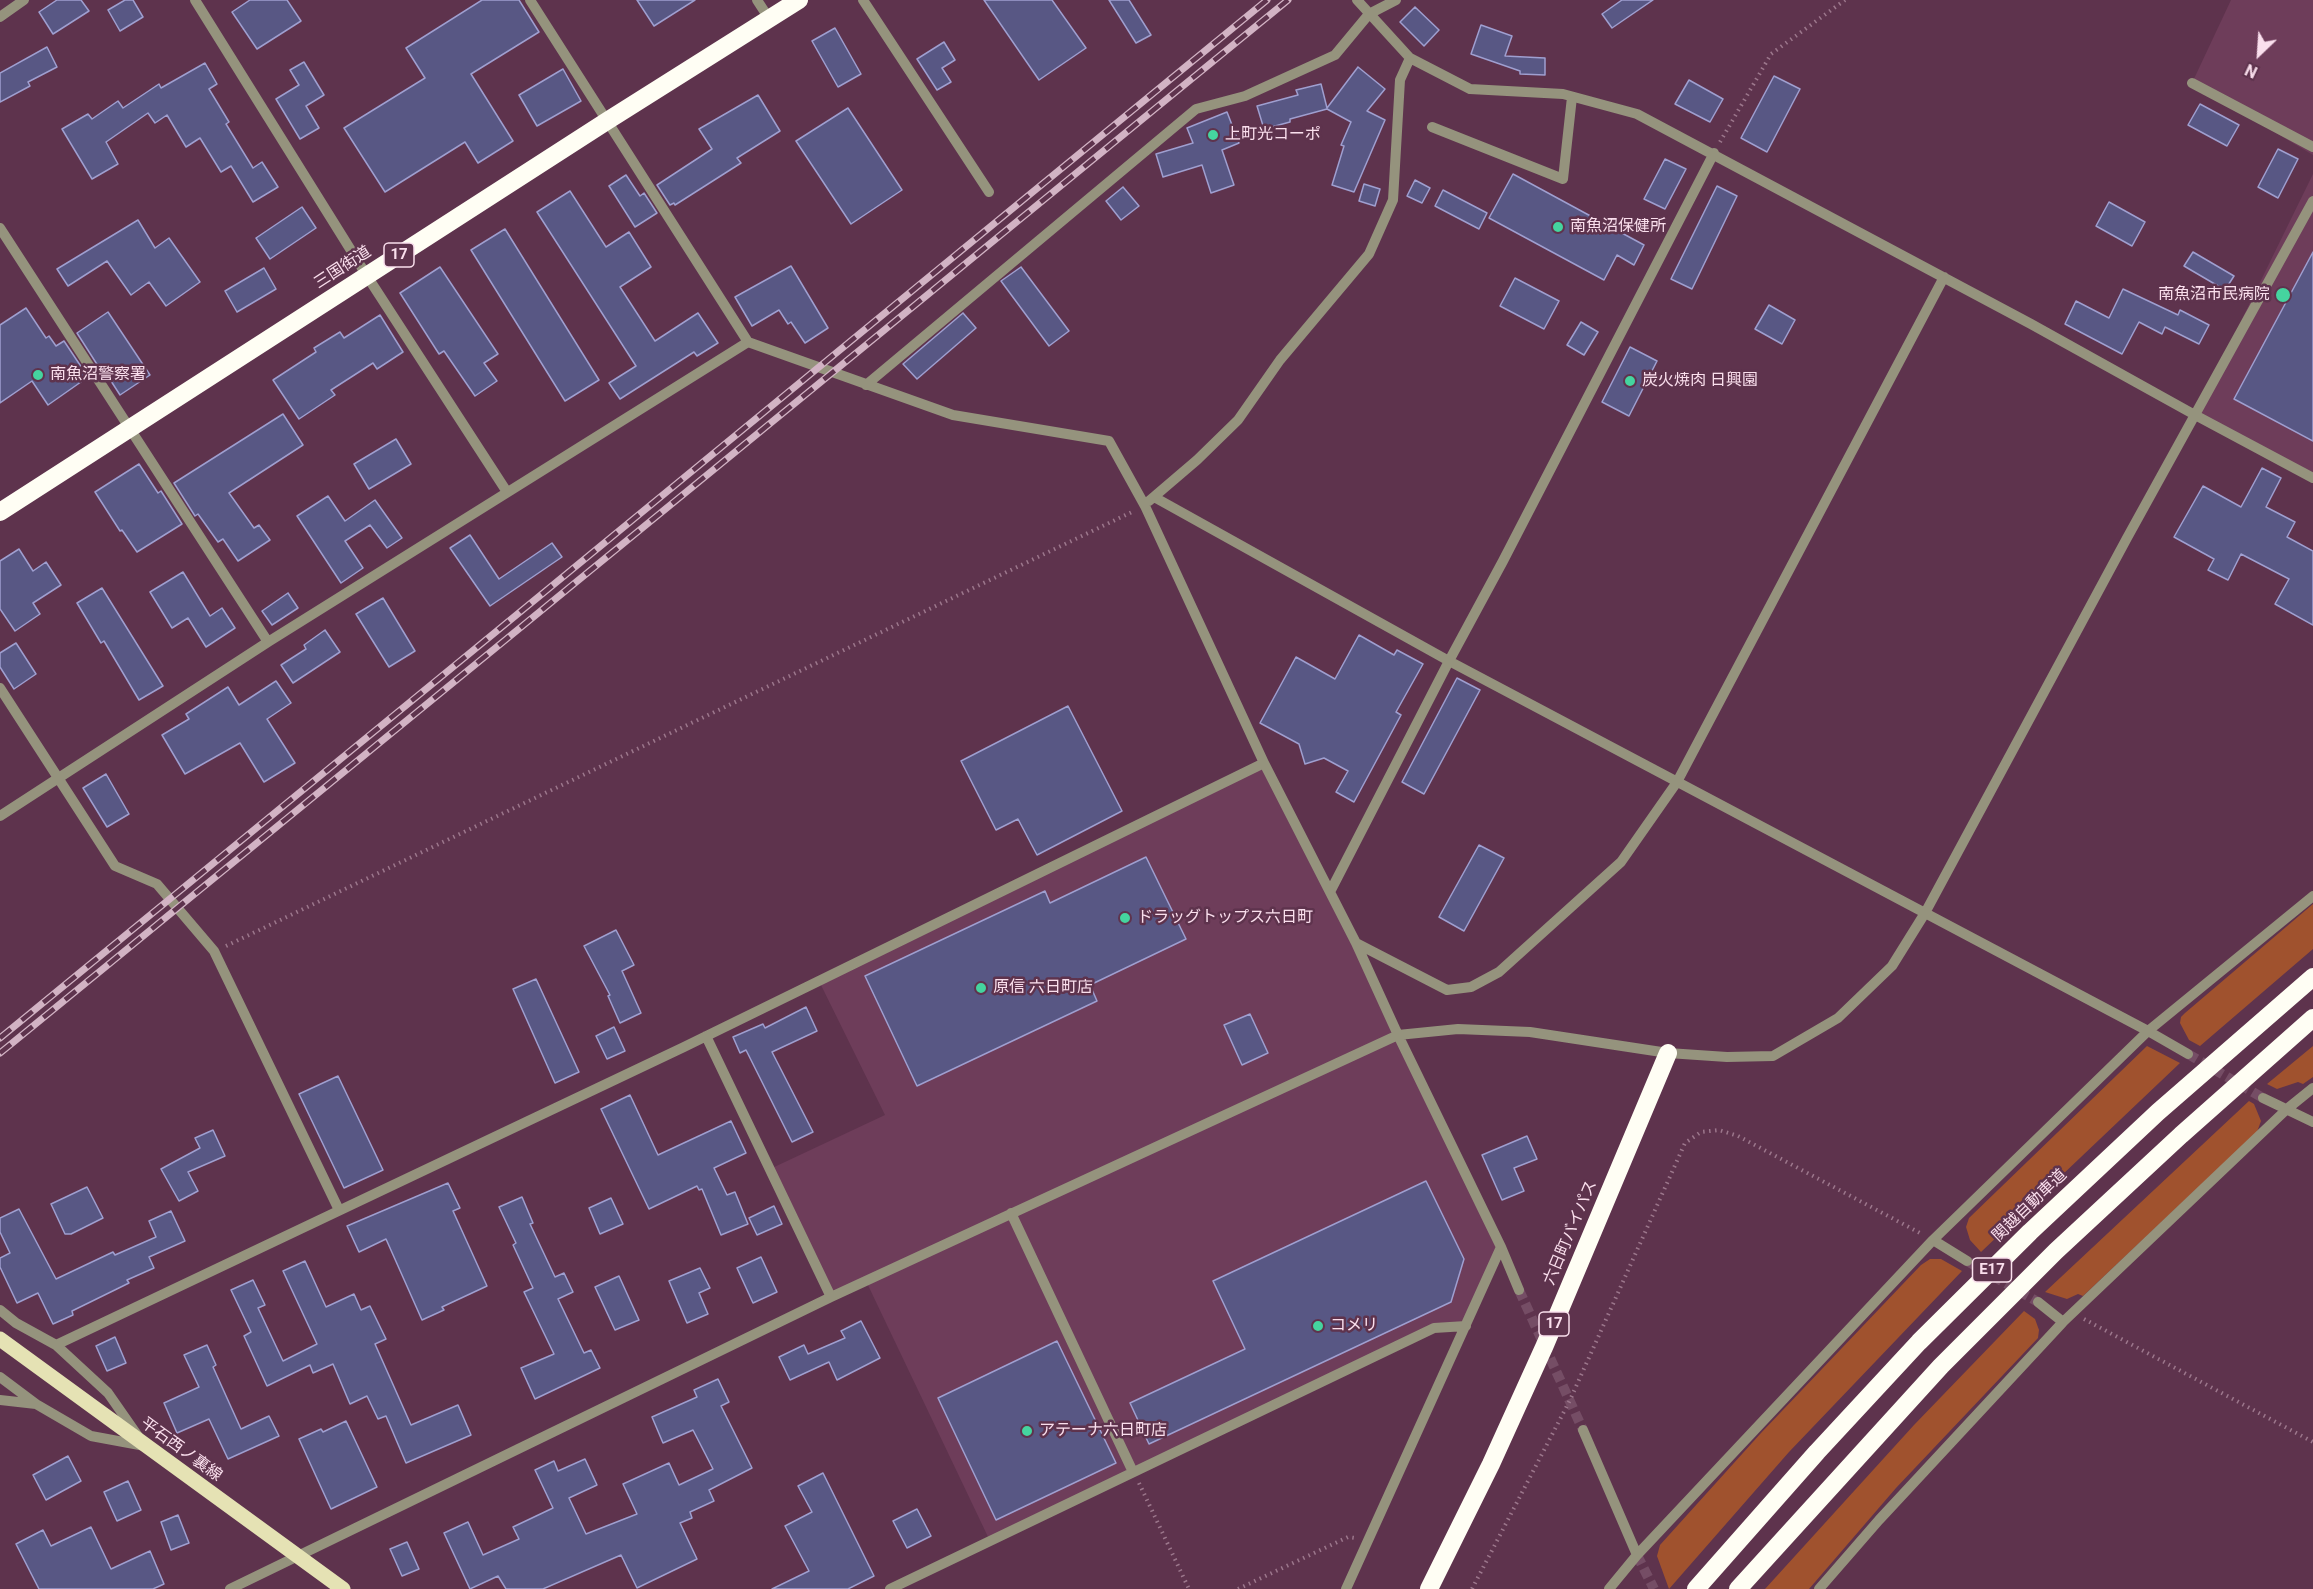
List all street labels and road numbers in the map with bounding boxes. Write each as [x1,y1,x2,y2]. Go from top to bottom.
street label: 三国街道 [311,243,375,293]
road number: 17 [384,243,414,267]
street label: 関越自動車道 [1989,1166,2071,1246]
street label: 六日町バイパス [1540,1178,1602,1288]
road number: E17 [1972,1258,2012,1282]
road number: 17 [1539,1312,1569,1336]
street label: 平石西ノ裏線 [137,1414,225,1486]

